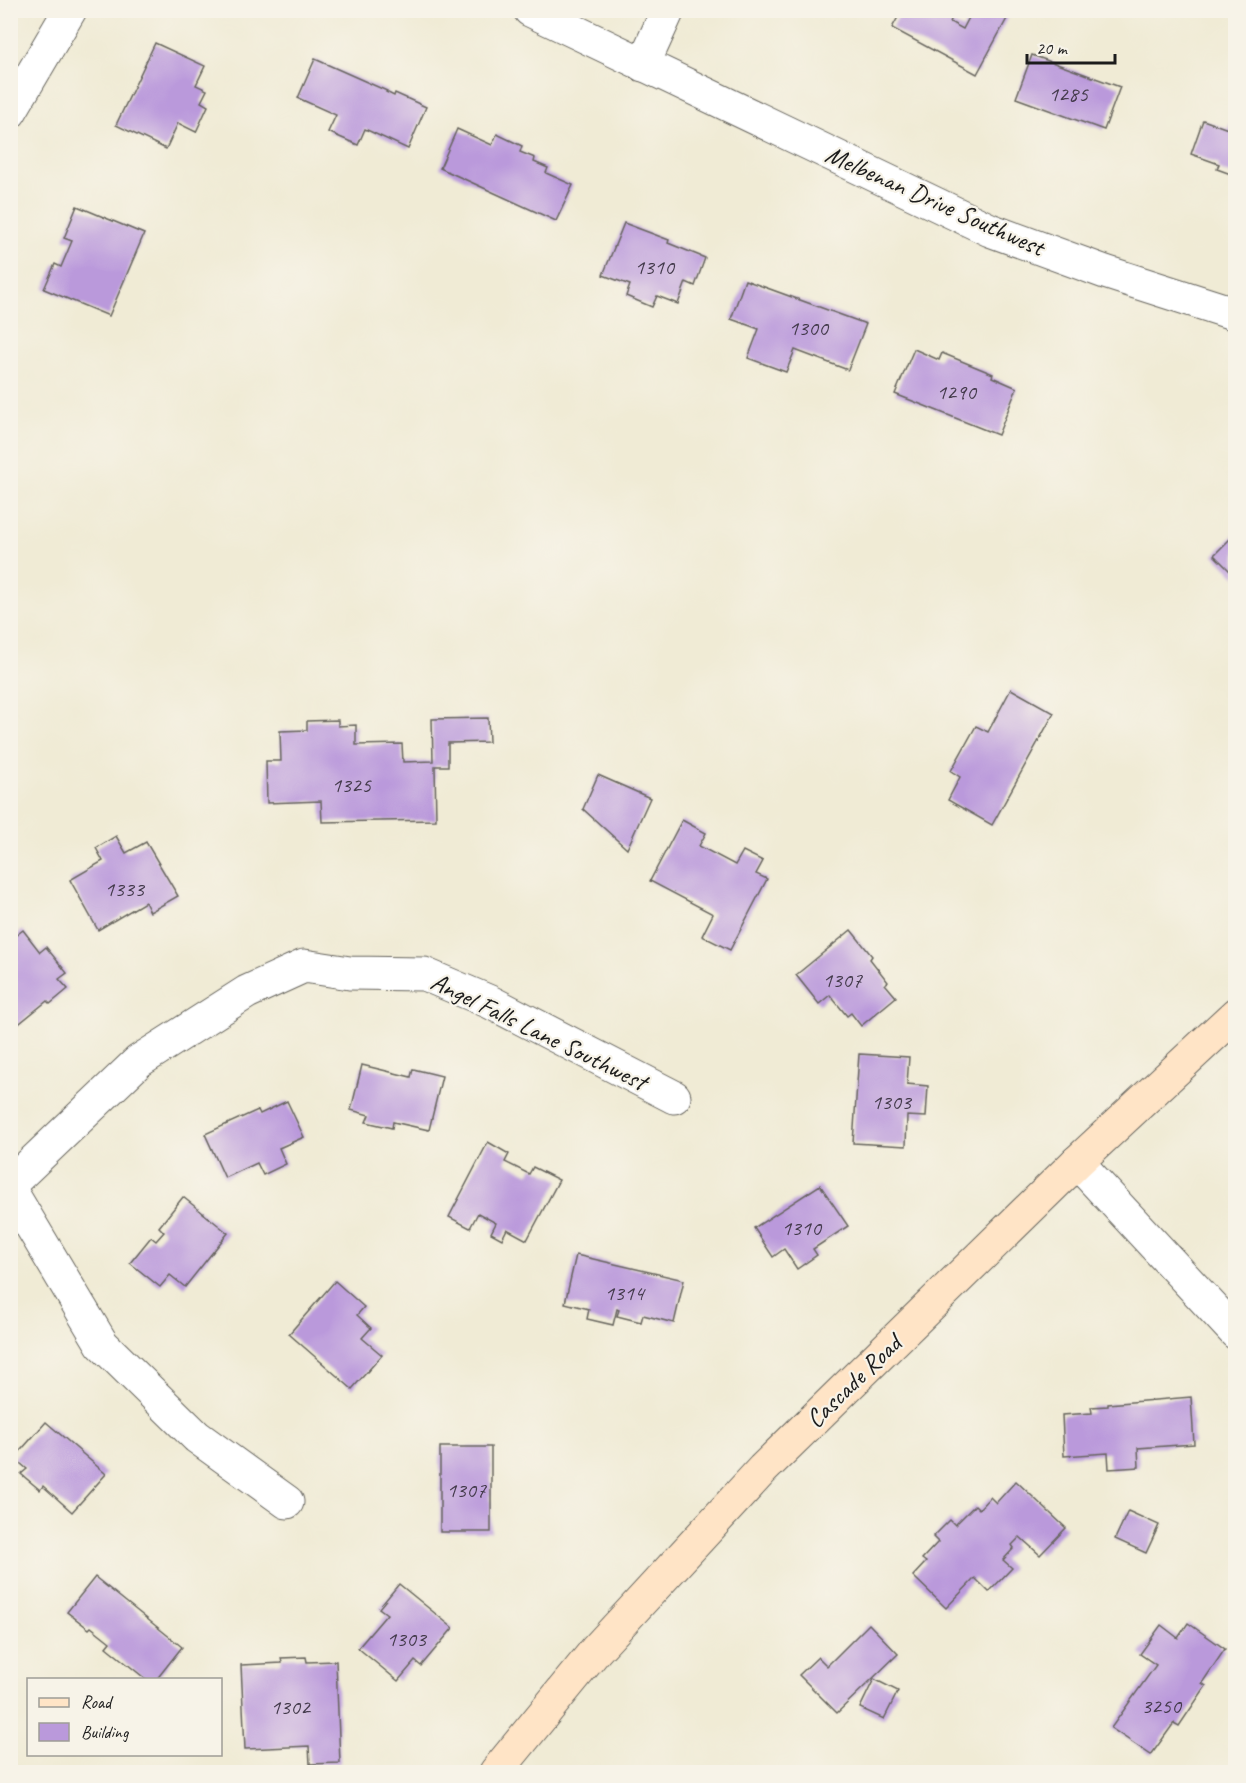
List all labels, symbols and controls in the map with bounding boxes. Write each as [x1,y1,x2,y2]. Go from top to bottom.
scale bar [1027,27,1116,65]
text: 20 m [1036,37,1069,59]
house number: 1285 [1048,80,1089,108]
street label: Melbenan Drive Southwest [820,137,1051,264]
house number: 1310 [634,253,676,281]
house number: 1300 [788,314,830,342]
house number: 1290 [936,378,978,406]
house number: 1325 [331,771,372,799]
house number: 1333 [104,875,146,903]
street label: Angel Falls Lane Southwest [425,965,655,1100]
house number: 1307 [822,966,863,994]
house number: 1303 [871,1088,913,1116]
house number: 1310 [781,1214,823,1242]
house number: 1314 [604,1279,646,1307]
street label: Cascade Road [799,1325,911,1435]
house number: 1307 [446,1476,487,1504]
house number: 1303 [386,1625,428,1653]
legend [27,1678,222,1756]
text: Road [81,1691,114,1713]
house number: 3250 [1141,1692,1183,1720]
house number: 1302 [270,1693,312,1721]
text: Building [81,1721,130,1743]

